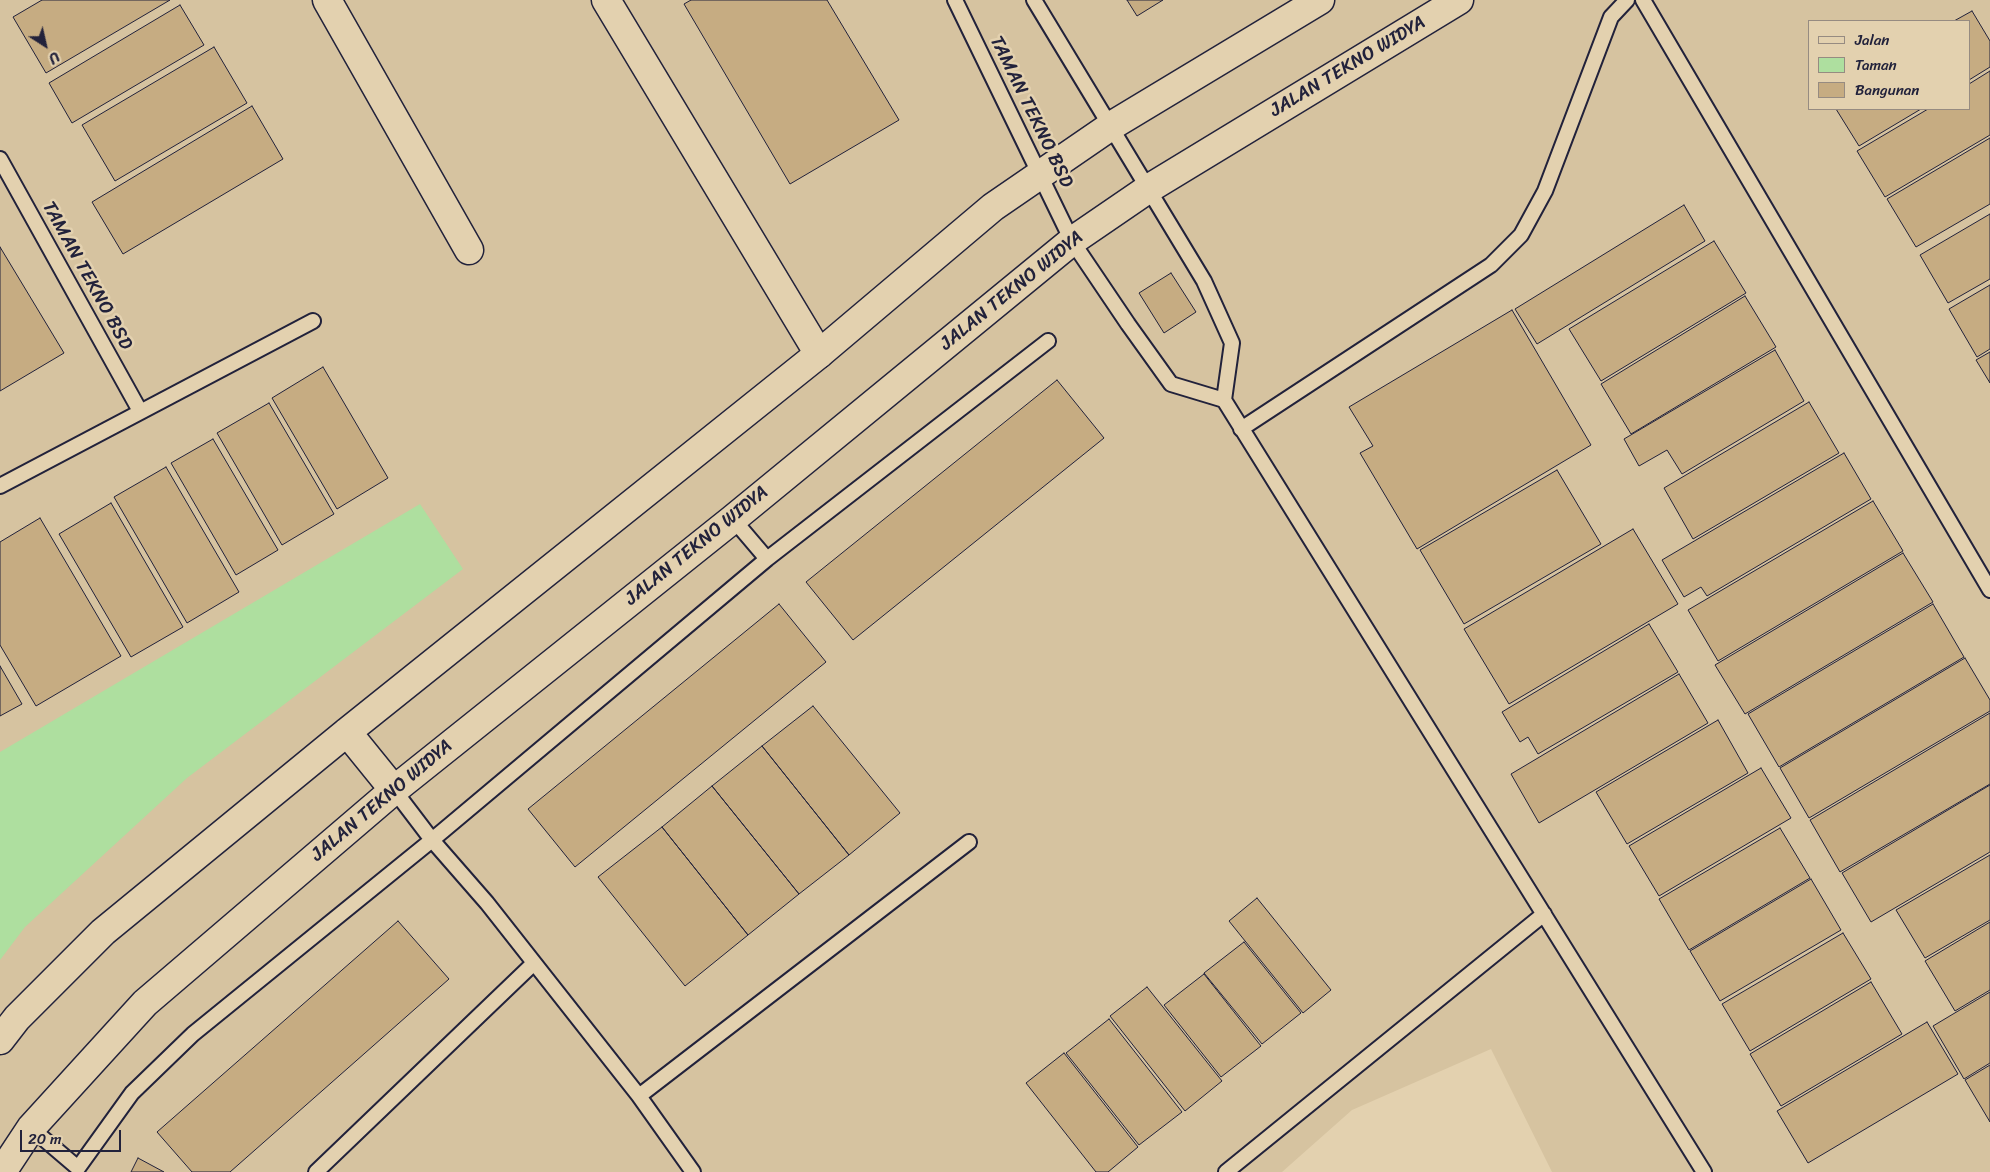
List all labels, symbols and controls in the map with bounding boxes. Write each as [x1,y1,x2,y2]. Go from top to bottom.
street label: JALAN TEKNO WIDYA [1266,12,1430,122]
north arrow [20,20,70,70]
legend [1808,20,1970,110]
text: Jalan [1855,27,1889,53]
street label: TAMAN TEKNO BSD [984,32,1078,192]
text: U [43,45,65,71]
text: Taman [1855,52,1897,78]
text: Bangunan [1855,77,1919,103]
street label: TAMAN TEKNO BSD [37,198,137,354]
street label: JALAN TEKNO WIDYA [936,226,1088,356]
street label: JALAN TEKNO WIDYA [621,481,773,611]
street label: JALAN TEKNO WIDYA [307,735,457,867]
scale bar [22,1120,124,1152]
text: 20 m [28,1126,62,1152]

